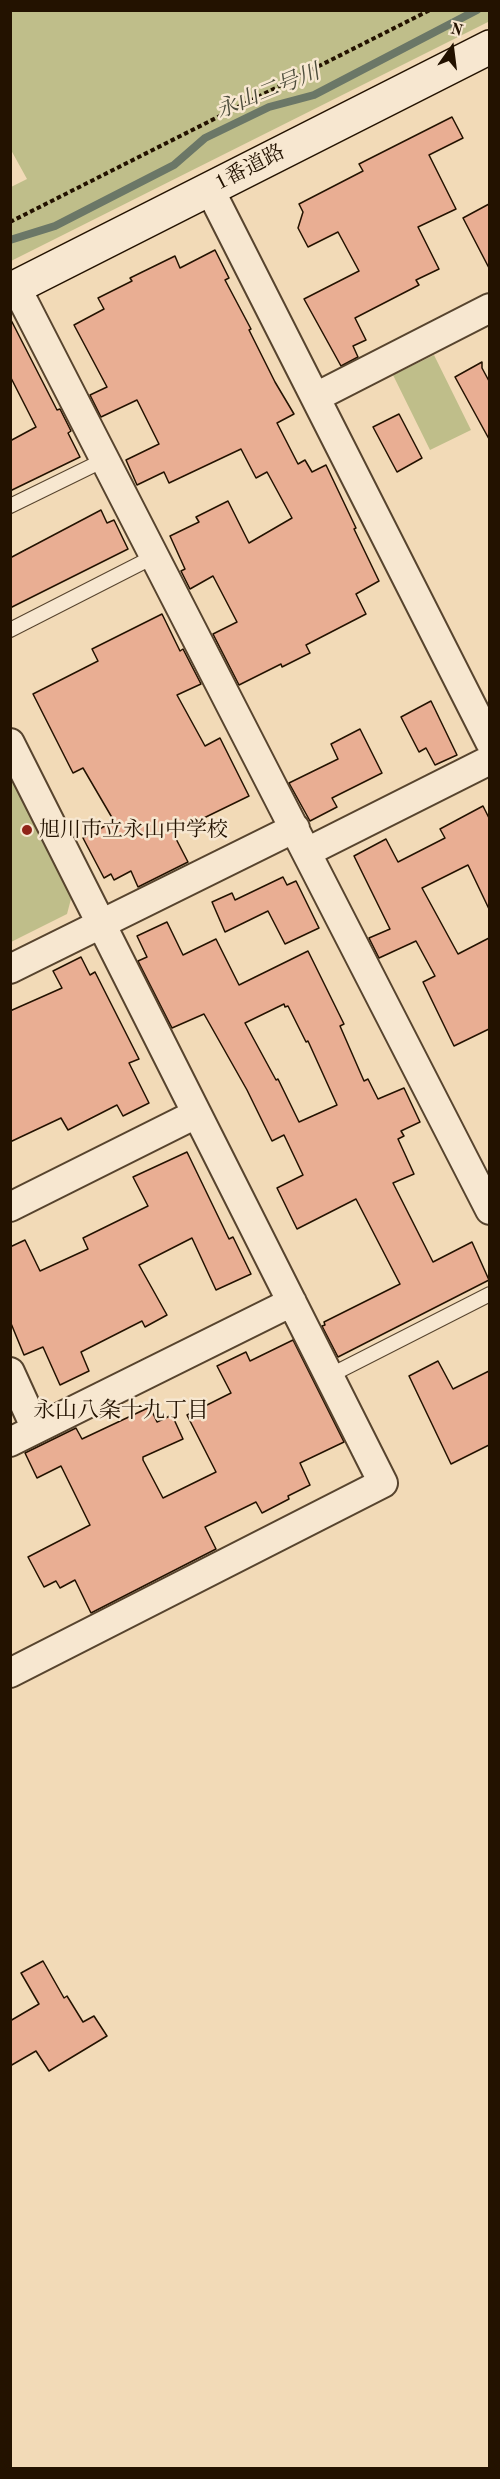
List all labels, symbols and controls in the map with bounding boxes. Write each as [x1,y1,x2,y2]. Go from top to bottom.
north arrow [422,18,482,78]
text: N [448,21,464,40]
water label: 永山二号川 [212,59,324,125]
street label: 1番道路 [211,140,289,196]
place label: 旭川市立永山中学校 [39,817,228,843]
marker: 旭川市立永山中学校 [20,823,34,837]
district label: 永山八条十九丁目 [33,1398,209,1424]

